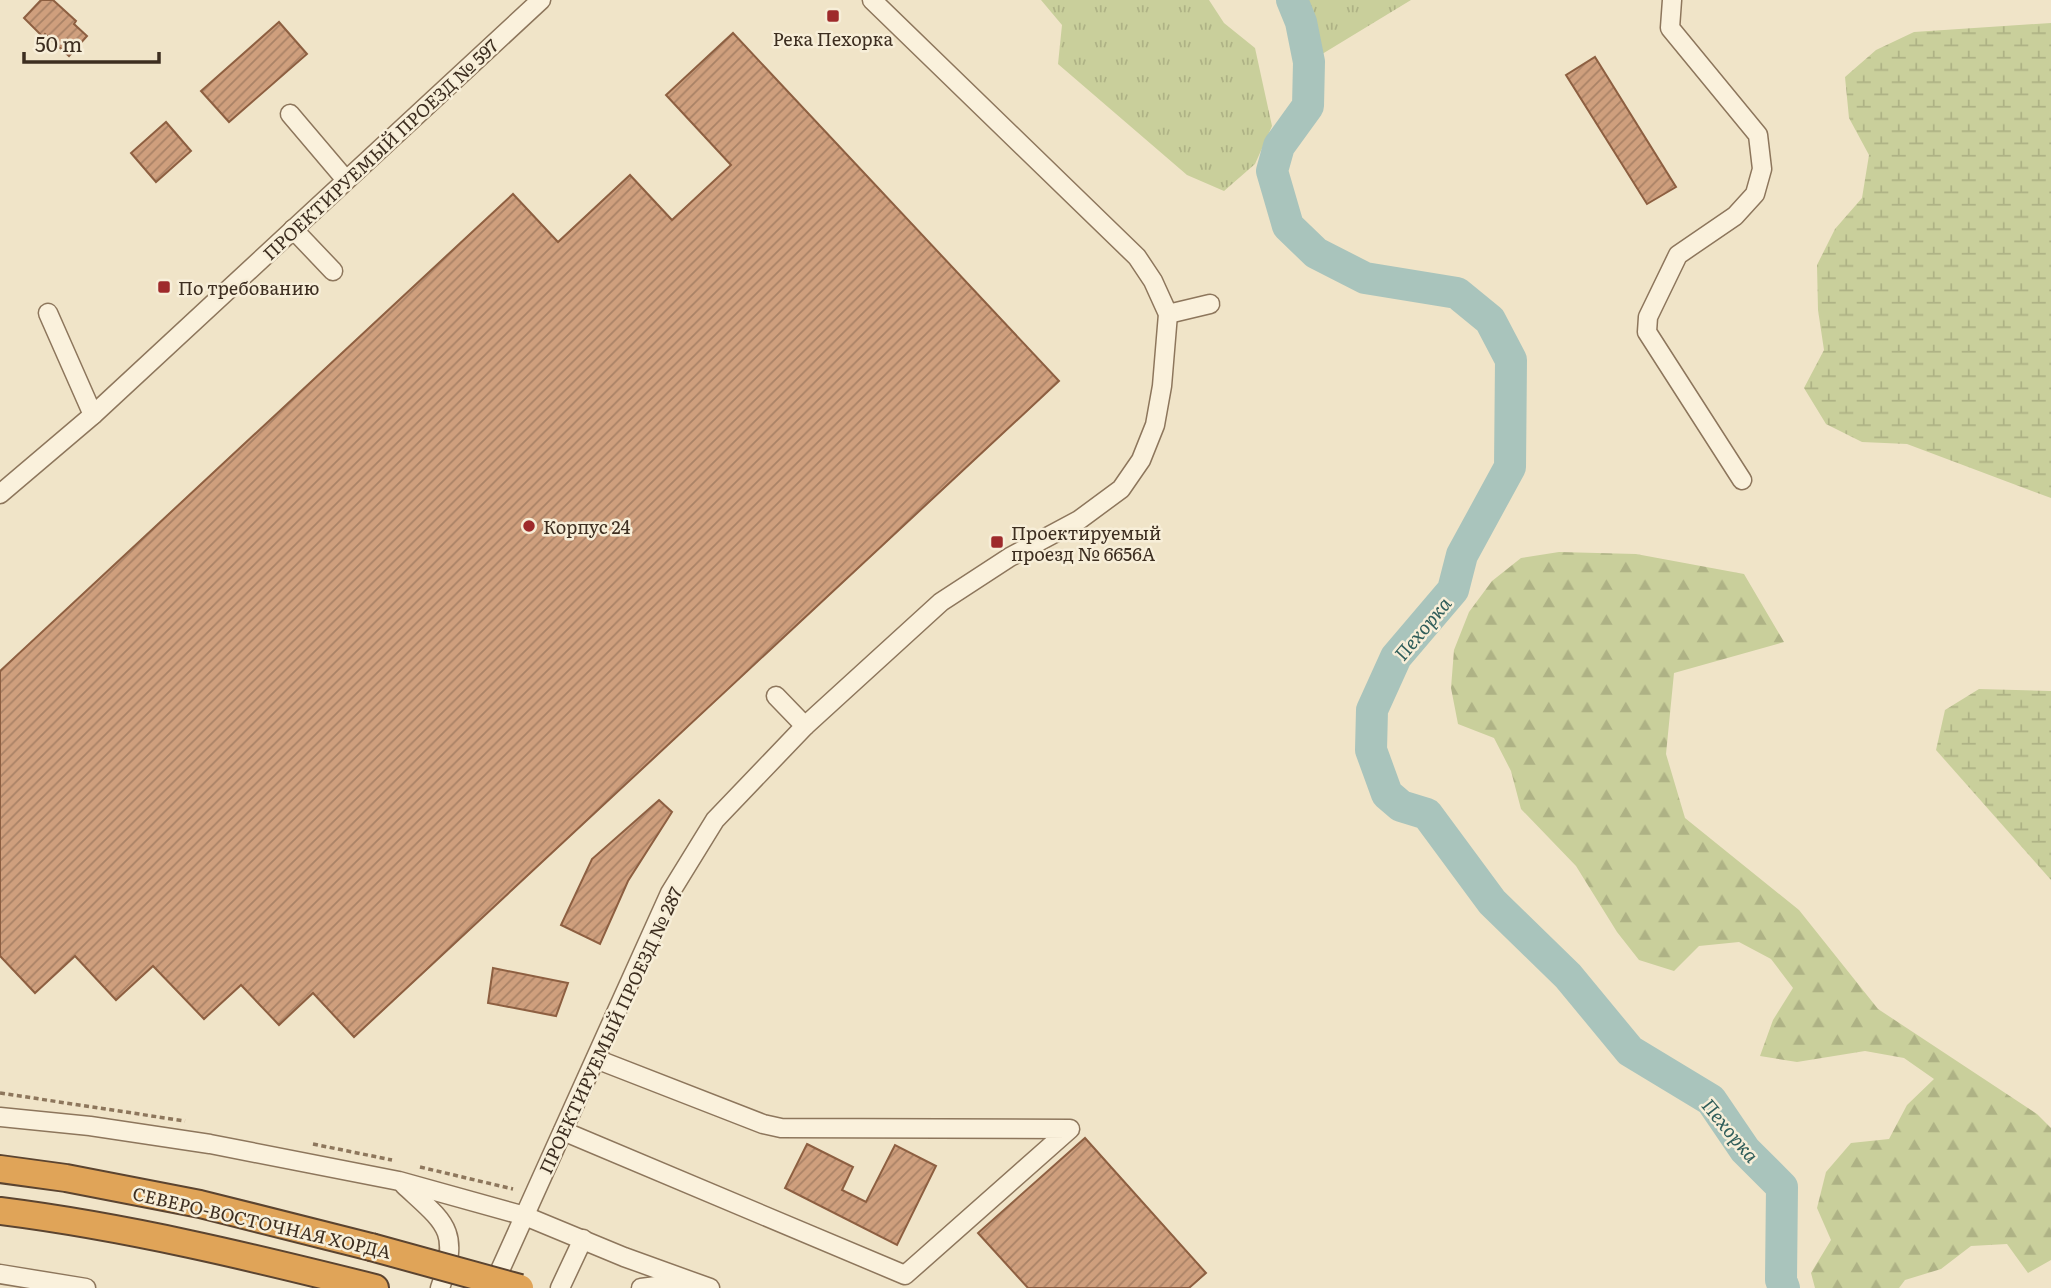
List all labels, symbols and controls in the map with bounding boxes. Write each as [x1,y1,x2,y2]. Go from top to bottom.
marker: Река Пехорка [825,8,841,24]
scale bar [24,21,159,65]
place label: Река Пехорка [773,25,893,52]
text: 50 m [35,27,82,58]
street label: ПРОЕКТИРУЕМЫЙ ПРОЕЗД № 597 [256,32,504,266]
place label: По требованию [178,274,319,301]
marker: По требованию [156,279,172,295]
place label: Корпус 24 [543,513,631,540]
marker: Корпус 24 [521,518,537,534]
place label: Проектируемый проезд № 6656А [1011,519,1161,567]
marker: Проектируемый проезд № 6656А [989,534,1005,550]
water label: Пехорка [1387,590,1457,666]
street label: ПРОЕКТИРУЕМЫЙ ПРОЕЗД № 287 [531,882,689,1178]
water label: Пехорка [1696,1092,1766,1168]
street label: СЕВЕРО-ВОСТОЧНАЯ ХОРДА [130,1179,394,1265]

